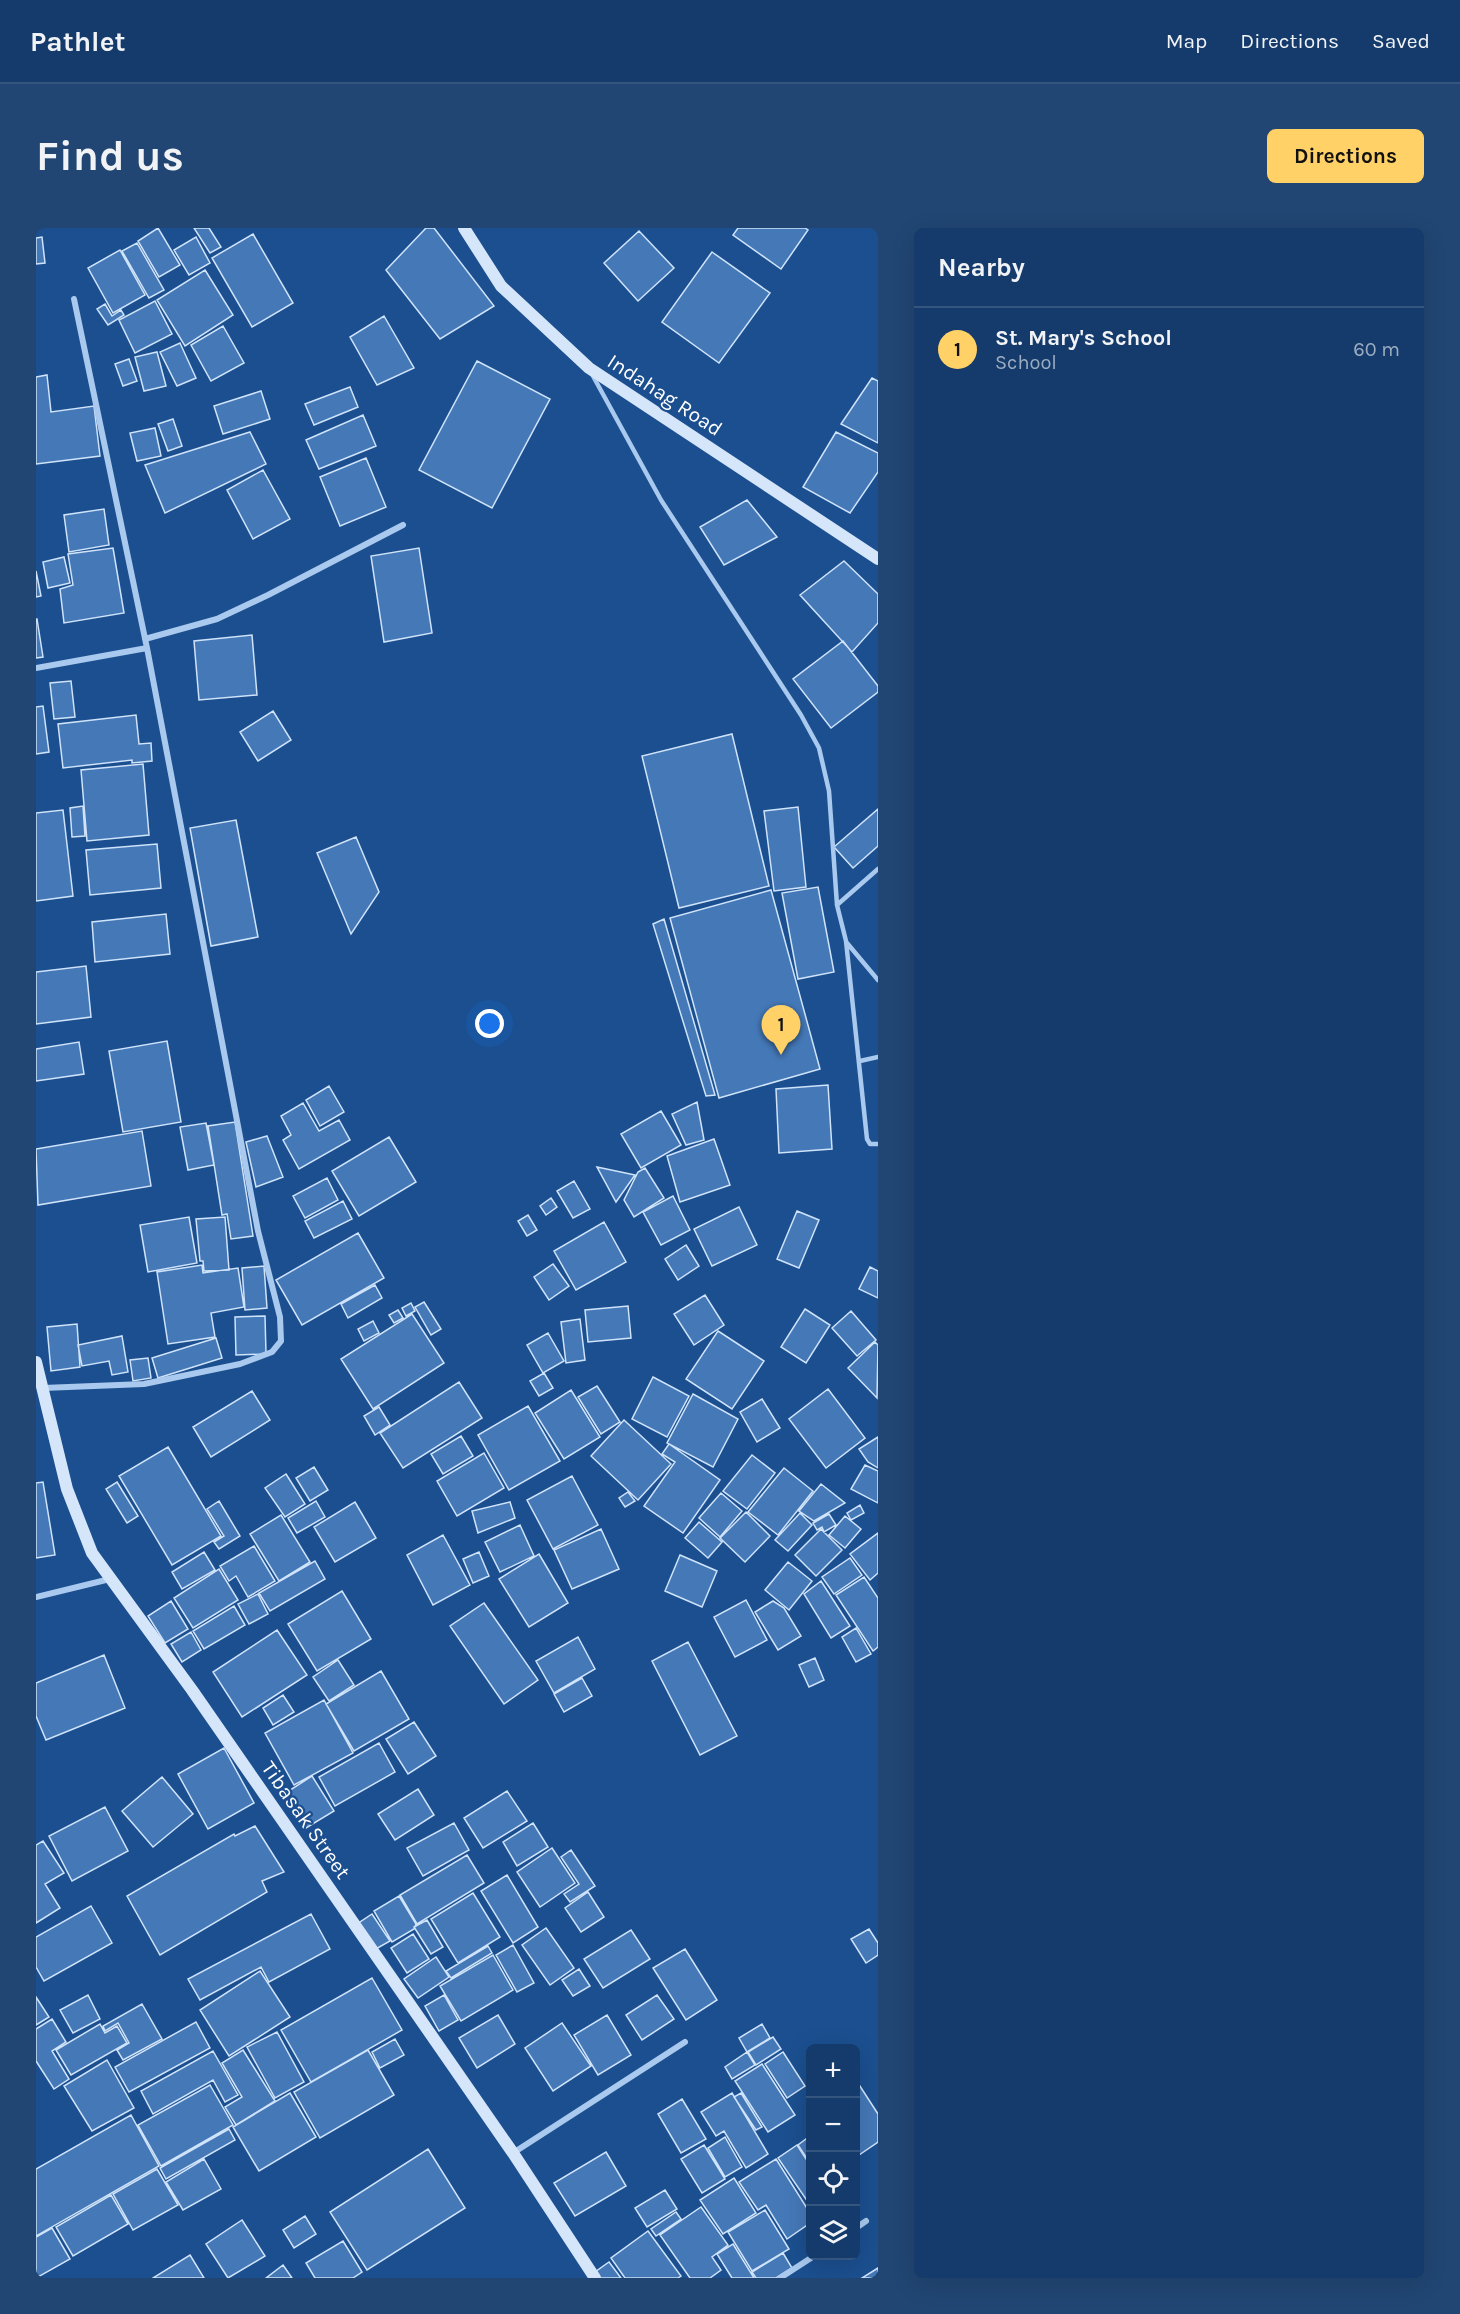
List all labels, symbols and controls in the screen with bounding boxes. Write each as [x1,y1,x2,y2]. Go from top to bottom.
text: Pathlet [30,25,126,58]
text: Map [1166,29,1207,53]
text: Directions [1240,29,1339,53]
text: Saved [1372,29,1430,53]
button: Directions [1267,129,1424,183]
text: Find us [36,131,184,181]
text: Nearby [938,252,1025,283]
text: St. Mary's School [995,325,1172,351]
text: 1 [954,338,961,361]
text: 60 m [1353,338,1400,361]
street label: Indahag Road [603,349,727,441]
text: School [995,351,1057,374]
pin: 1 [762,1006,800,1055]
your location [475,1009,504,1038]
street label: Tibasak Street [257,1757,355,1883]
map controls [806,2044,860,2260]
button: + [806,2044,860,2098]
button: − [806,2098,860,2152]
button: locate [806,2152,860,2206]
button: layers [806,2206,860,2260]

